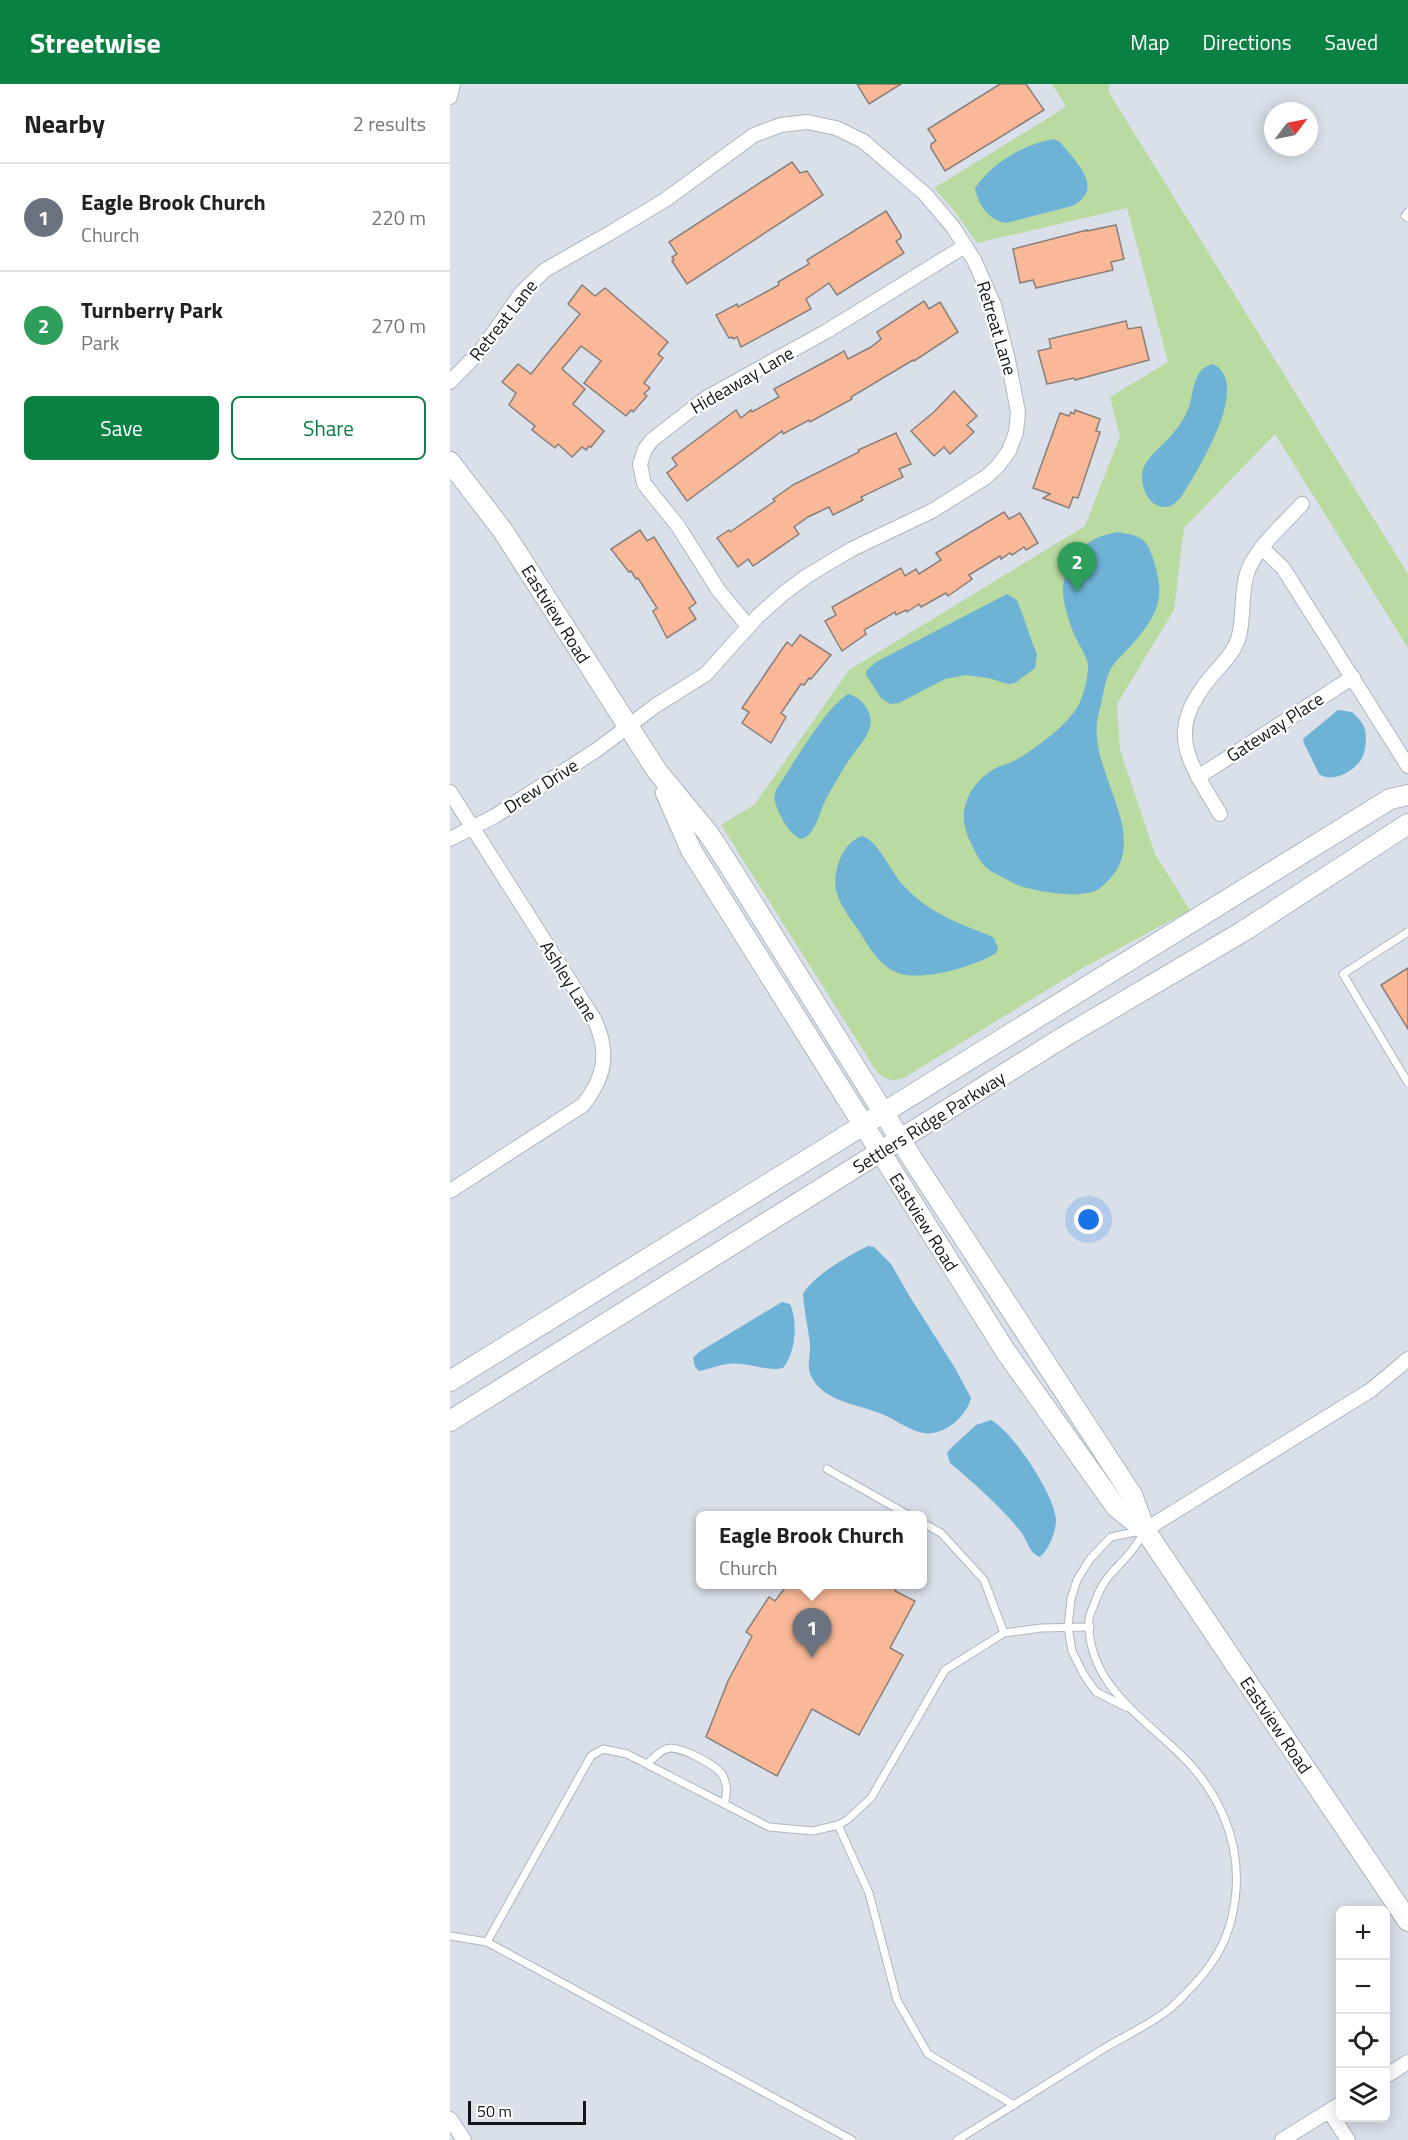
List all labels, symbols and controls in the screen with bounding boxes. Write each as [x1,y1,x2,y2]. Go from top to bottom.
text: Streetwise [30,21,161,64]
text: Map [1130,26,1170,58]
text: Directions [1203,26,1292,58]
text: Saved [1325,26,1378,58]
north arrow [1264,102,1318,156]
text: Nearby [24,104,105,143]
text: 2 results [353,108,426,139]
text: Eagle Brook Church [81,185,266,219]
text: 1 [38,202,49,233]
text: 220 m [371,202,426,233]
text: Church [81,219,139,250]
street label: Retreat Lane [462,273,544,367]
street label: Retreat Lane [970,278,1024,378]
text: Turnberry Park [81,293,223,327]
text: 2 [38,310,49,341]
text: 270 m [371,310,426,341]
text: Park [81,327,119,358]
street label: Hideaway Lane [685,339,799,421]
button: Save [24,396,219,460]
button: Share [231,396,426,460]
pin: 2 [1058,542,1096,592]
street label: Eastview Road [515,559,597,669]
street label: Gateway Place [1221,685,1329,769]
street label: Drew Drive [499,752,583,820]
street label: Ashley Lane [533,935,605,1027]
street label: Settlers Ridge Parkway [847,1064,1011,1180]
street label: Eastview Road [883,1167,965,1277]
your location [1074,1205,1103,1234]
popup [696,1511,927,1589]
text: Eagle Brook Church [719,1518,904,1552]
text: Church [719,1552,778,1583]
pin: 1 [792,1608,832,1658]
street label: Eastview Road [1234,1671,1318,1779]
map controls [1336,1906,1390,2122]
button: + [1336,1906,1390,1960]
button: − [1336,1960,1390,2014]
button: locate [1336,2014,1390,2068]
button: layers [1336,2068,1390,2122]
scale bar [468,2098,586,2126]
text: 50 m [477,2099,512,2123]

